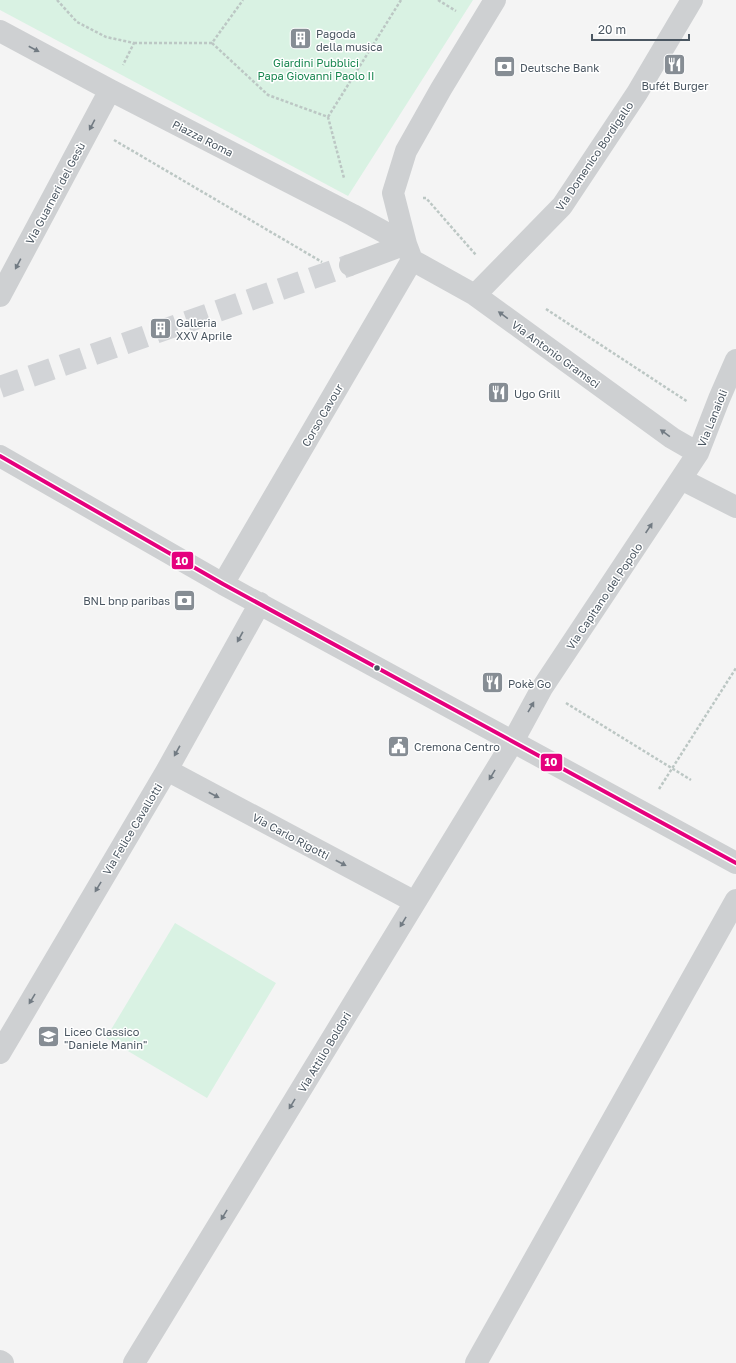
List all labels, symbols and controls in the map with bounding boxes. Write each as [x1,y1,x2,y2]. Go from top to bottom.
scale bar [592,16,689,42]
text: 20 m [598,22,626,37]
building icon: Pagoda della musica [287,26,313,52]
place label: Pagoda della musica [316,27,383,53]
one-way arrow [28,46,40,52]
restaurant icon: Bufét Burger [662,52,688,78]
bank icon: Deutsche Bank [492,54,518,80]
park label: Giardini Pubblici Papa Giovanni Paolo II [258,56,374,82]
place label: Deutsche Bank [520,61,599,74]
place label: Bufét Burger [641,79,709,92]
street label: Via Domenico Bordigallo [553,99,636,213]
street label: Piazza Roma [170,117,236,159]
one-way arrow [89,119,96,131]
street label: Via Guarneri del Gesù [23,140,87,246]
one-way arrow [14,258,21,270]
one-way arrow [497,311,508,319]
building icon: Galleria XXV Aprile [148,315,174,341]
place label: Galleria XXV Aprile [176,316,232,342]
street label: Via Antonio Gramsci [509,318,603,390]
restaurant icon: Ugo Grill [486,380,512,406]
street label: Corso Cavour [299,381,346,449]
place label: Ugo Grill [514,387,561,400]
street label: Via Lanaioli [695,387,729,449]
one-way arrow [659,428,670,437]
one-way arrow [645,523,653,534]
street label: Via Capitano del Popolo [563,540,645,652]
line badge: 10 [171,551,194,570]
text: 10 [176,554,188,567]
bank icon: BNL bnp paribas [172,587,198,613]
place label: BNL bnp paribas [83,594,170,607]
one-way arrow [237,631,244,643]
unlabelled marker [372,663,382,673]
restaurant icon: Pokè Go [479,670,505,696]
place label: Pokè Go [508,677,552,690]
one-way arrow [528,701,535,713]
public building icon: Cremona Centro [386,733,412,759]
place label: Cremona Centro [414,740,500,753]
one-way arrow [174,745,181,757]
line badge: 10 [540,753,563,772]
text: 10 [545,755,557,768]
one-way arrow [489,769,496,781]
street label: Via Felice Cavallotti [100,781,164,877]
one-way arrow [208,791,220,798]
street label: Via Carlo Rigotti [250,810,332,862]
one-way arrow [335,859,347,866]
one-way arrow [94,881,101,893]
one-way arrow [399,917,407,927]
one-way arrow [28,993,35,1005]
street label: Via Attilio Boldori [295,1009,353,1095]
school or university icon: Liceo Classico "Daniele Manin" [35,1024,61,1050]
place label: Liceo Classico "Daniele Manin" [64,1025,147,1051]
one-way arrow [288,1098,295,1110]
one-way arrow [220,1210,228,1221]

